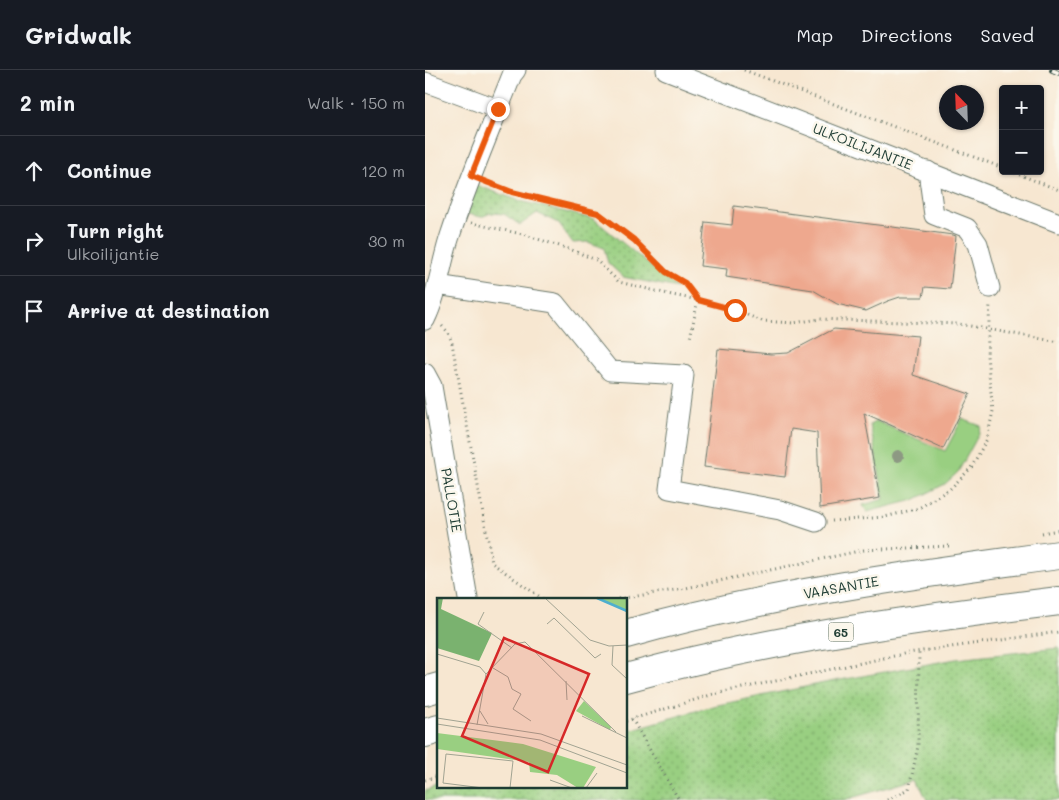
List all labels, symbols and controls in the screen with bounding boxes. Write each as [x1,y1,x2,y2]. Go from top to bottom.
text: Gridwalk [25,19,132,50]
text: Map [796,23,833,47]
text: Directions [861,23,953,47]
text: Saved [981,23,1034,47]
north arrow [939,85,984,130]
map controls [999,85,1044,175]
button: + [999,85,1044,130]
text: 2 min [20,89,75,116]
text: Walk · 150 m [307,92,405,113]
route end [487,98,510,121]
street label: ULKOILIJANTIE [810,118,916,174]
button: − [999,130,1044,175]
icon: ahead [20,157,48,185]
text: Continue [67,158,152,183]
text: 120 m [361,160,405,181]
text: Turn right [67,218,164,243]
icon: right [20,227,48,255]
text: 30 m [368,230,405,251]
text: Ulkoilijantie [67,243,160,264]
icon: arrive [20,297,48,325]
text: Arrive at destination [67,298,270,323]
route start [724,299,747,322]
street label: PALLOTIE [437,466,467,534]
street label: VAASANTIE [802,571,880,603]
inset map [437,598,627,788]
road number: 65 [829,622,853,642]

